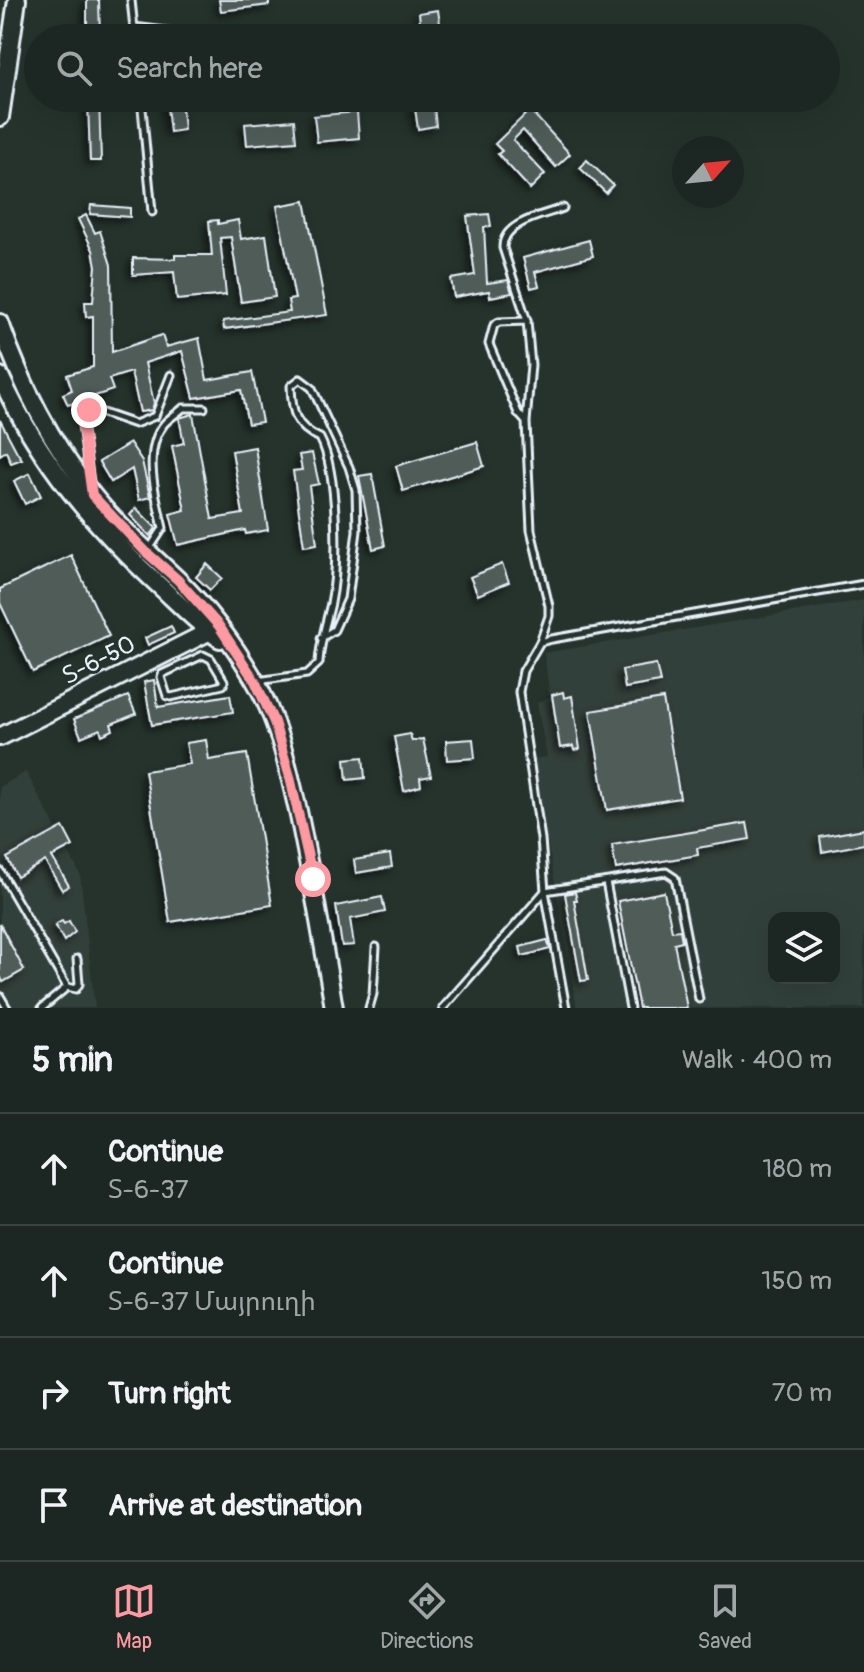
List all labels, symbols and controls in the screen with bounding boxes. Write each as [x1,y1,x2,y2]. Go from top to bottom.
search box [24,24,840,112]
icon: search [52,46,96,90]
text: Search here [116,50,263,87]
north arrow [672,136,744,208]
route end [71,392,107,428]
street label: Տ-6-50 [58,629,140,691]
route start [295,861,331,897]
map controls [768,912,840,984]
button: layers [768,912,840,984]
text: 5 min [32,1039,113,1082]
text: Walk · 400 m [682,1044,832,1076]
text: Continue [108,1133,223,1170]
icon: ahead [32,1147,76,1191]
text: 180 m [762,1153,832,1185]
text: Տ-6-37 [108,1174,188,1206]
text: Continue [108,1245,223,1282]
icon: ahead [32,1259,76,1303]
text: 150 m [761,1265,832,1297]
text: Տ-6-37 Մայրուղի [108,1286,316,1318]
icon: right [32,1371,76,1415]
text: Turn right [108,1375,231,1412]
text: 70 m [772,1377,832,1409]
icon: arrive [32,1483,76,1527]
text: Arrive at destination [108,1487,362,1524]
tab: Map [112,1579,156,1655]
tab: Directions [380,1579,473,1655]
tab: Saved [697,1579,752,1655]

